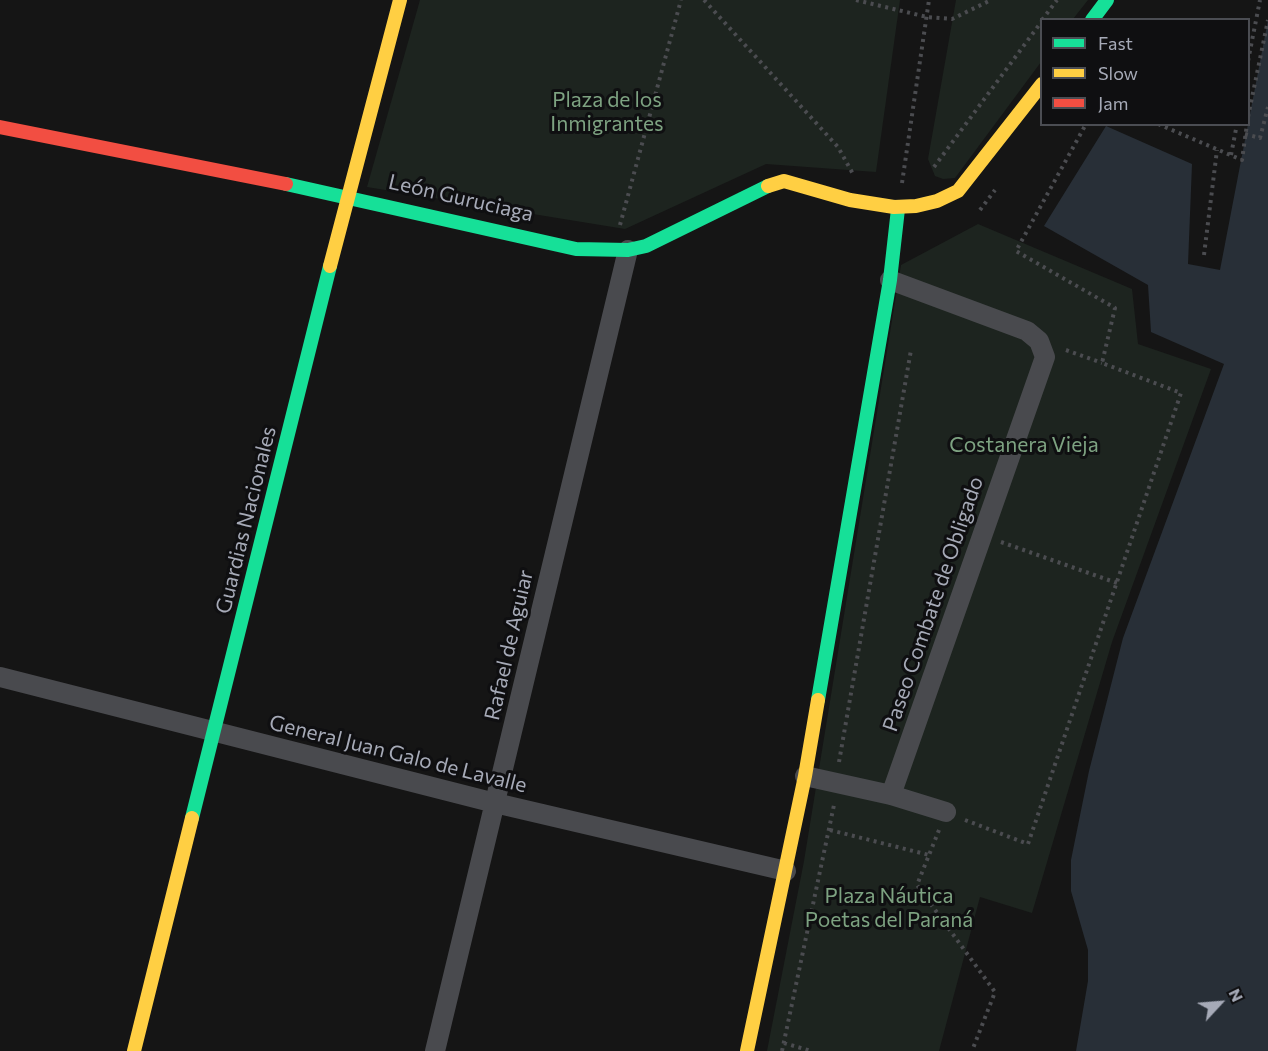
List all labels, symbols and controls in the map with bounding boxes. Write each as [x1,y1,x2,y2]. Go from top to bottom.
legend [1040,18,1250,126]
text: Fast [1098,32,1133,54]
text: Slow [1098,62,1138,84]
park label: Plaza de los Inmigrantes [550,87,664,137]
text: Jam [1098,92,1128,114]
street label: León Guruciaga [386,169,536,227]
street label: Guardias Nacionales [211,424,281,616]
park label: Costanera Vieja [949,432,1099,458]
street label: Paseo Combate de Obligado [877,473,989,735]
street label: Rafael de Aguiar [479,567,539,723]
street label: General Juan Galo de Lavalle [267,710,529,798]
park label: Plaza Náutica Poetas del Paraná [805,883,973,933]
north arrow [1190,973,1250,1033]
text: N [1225,985,1248,1004]

